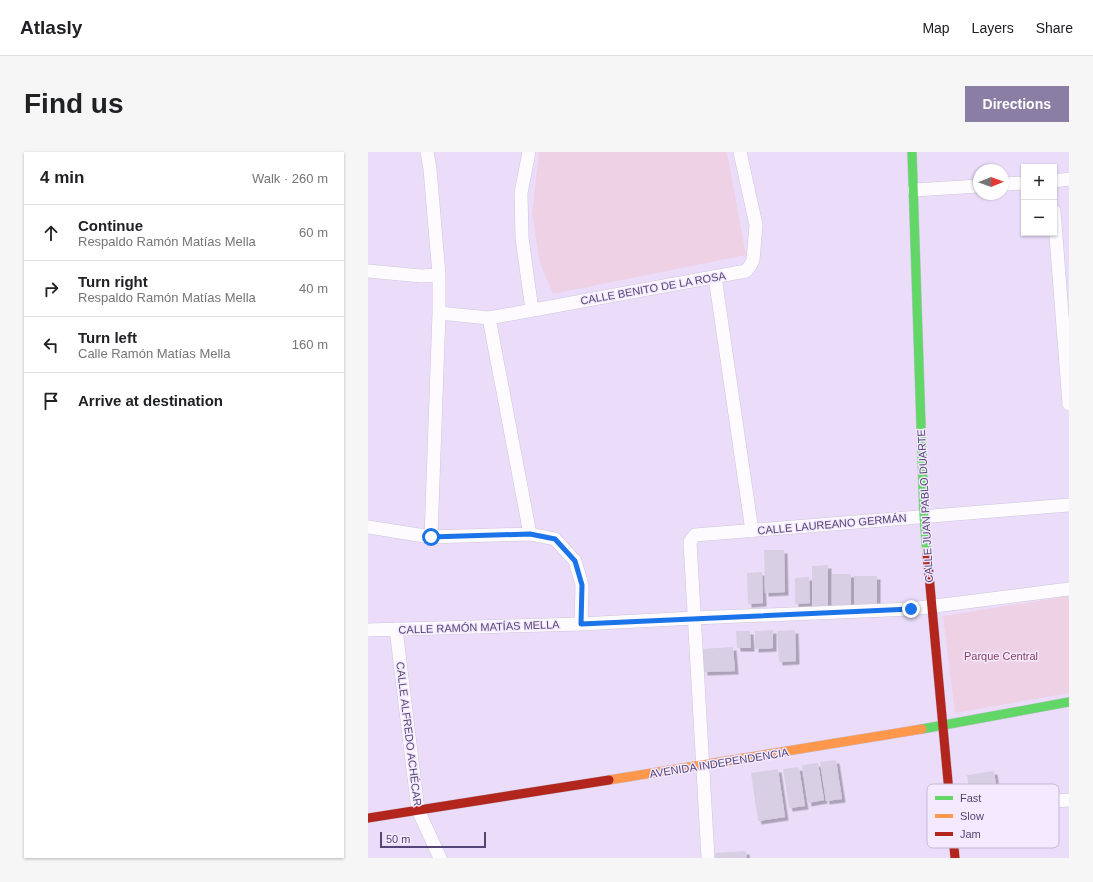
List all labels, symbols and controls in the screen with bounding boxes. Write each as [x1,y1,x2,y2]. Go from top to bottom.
text: Atlasly [20,17,82,38]
text: Map [922,20,950,36]
text: Layers [972,20,1014,36]
text: Share [1036,20,1073,36]
button: Directions [965,86,1069,122]
text: Find us [24,88,124,119]
north arrow [973,164,1009,200]
map controls [1021,164,1057,236]
button: + [1021,164,1057,200]
text: 4 min [40,168,84,187]
text: Walk · 260 m [252,171,328,186]
button: − [1021,200,1057,236]
text: Continue [78,217,143,234]
icon: ahead [40,222,62,244]
text: 60 m [299,225,328,240]
text: Respaldo Ramón Matías Mella [78,234,256,249]
street label: CALLE BENITO DE LA ROSA [580,269,727,307]
text: Turn right [78,273,148,290]
icon: right [40,278,62,300]
text: 40 m [299,281,328,296]
text: Respaldo Ramón Matías Mella [78,290,256,305]
text: Turn left [78,329,137,346]
icon: left [40,334,62,356]
text: 160 m [292,337,328,352]
text: Calle Ramón Matías Mella [78,346,230,361]
icon: arrive [40,390,62,412]
text: Arrive at destination [78,392,223,409]
street label: CALLE JUAN PABLO DUARTE [915,429,935,583]
street label: CALLE LAUREANO GERMÁN [757,511,907,537]
route start [422,528,440,546]
route end [902,600,920,618]
street label: CALLE RAMÓN MATÍAS MELLA [398,618,560,636]
park label: Parque Central [964,650,1038,662]
street label: CALLE ALFREDO ACHÉCAR [394,661,424,807]
street label: AVENIDA INDEPENDENCIA [649,746,790,780]
legend [927,784,1059,848]
text: Fast [960,792,981,804]
text: Slow [960,810,984,822]
text: Jam [960,828,981,840]
scale bar [380,830,486,849]
text: 50 m [386,833,410,845]

